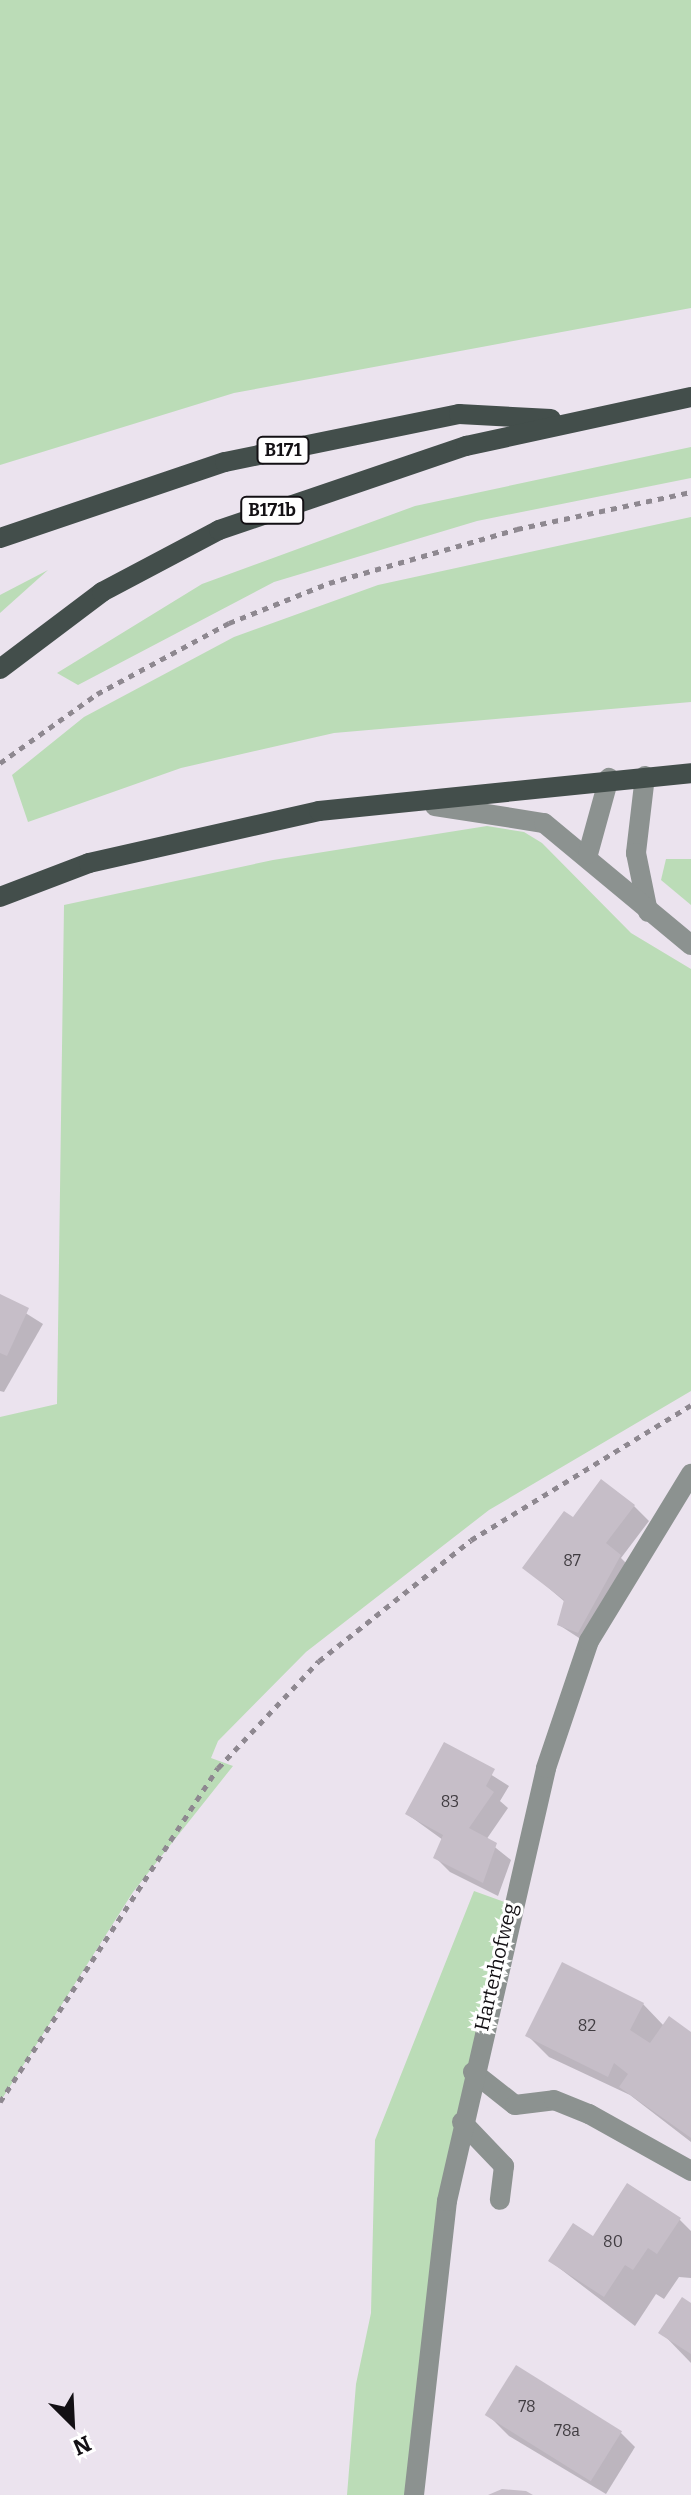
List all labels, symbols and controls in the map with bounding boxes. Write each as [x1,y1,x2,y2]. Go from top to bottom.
road number: B171 [255,436,311,464]
road number: B171b [240,496,304,524]
house number: 87 [563,1551,581,1571]
house number: 83 [441,1792,459,1812]
street label: Harterhofweg [470,1901,522,2033]
house number: 82 [578,2016,596,2036]
house number: 80 [603,2232,623,2252]
north arrow [32,2383,112,2463]
house number: 78 [518,2397,536,2417]
house number: 78a [554,2421,580,2441]
text: N [69,2430,95,2461]

